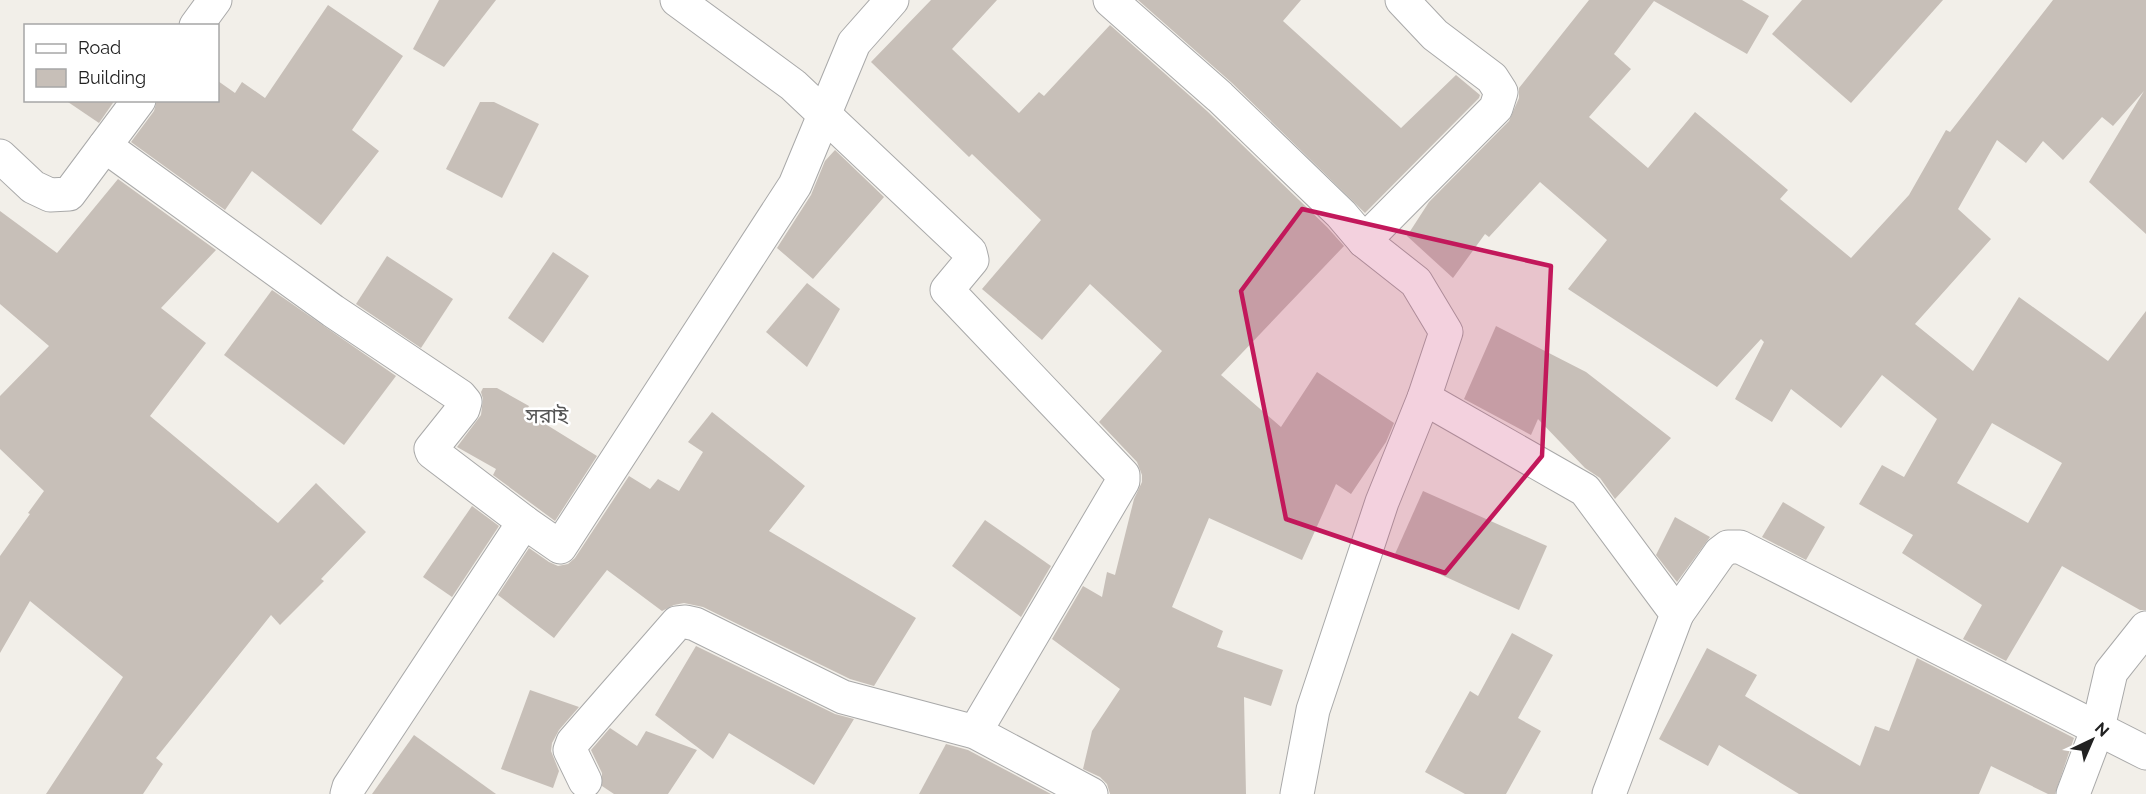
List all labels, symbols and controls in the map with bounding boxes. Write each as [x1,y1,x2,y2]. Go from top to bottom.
legend [24,24,219,102]
text: Road [78,37,121,58]
text: Building [78,67,146,88]
district label: সরাই [525,403,569,428]
north arrow [2062,710,2122,770]
text: N [2091,718,2113,741]

